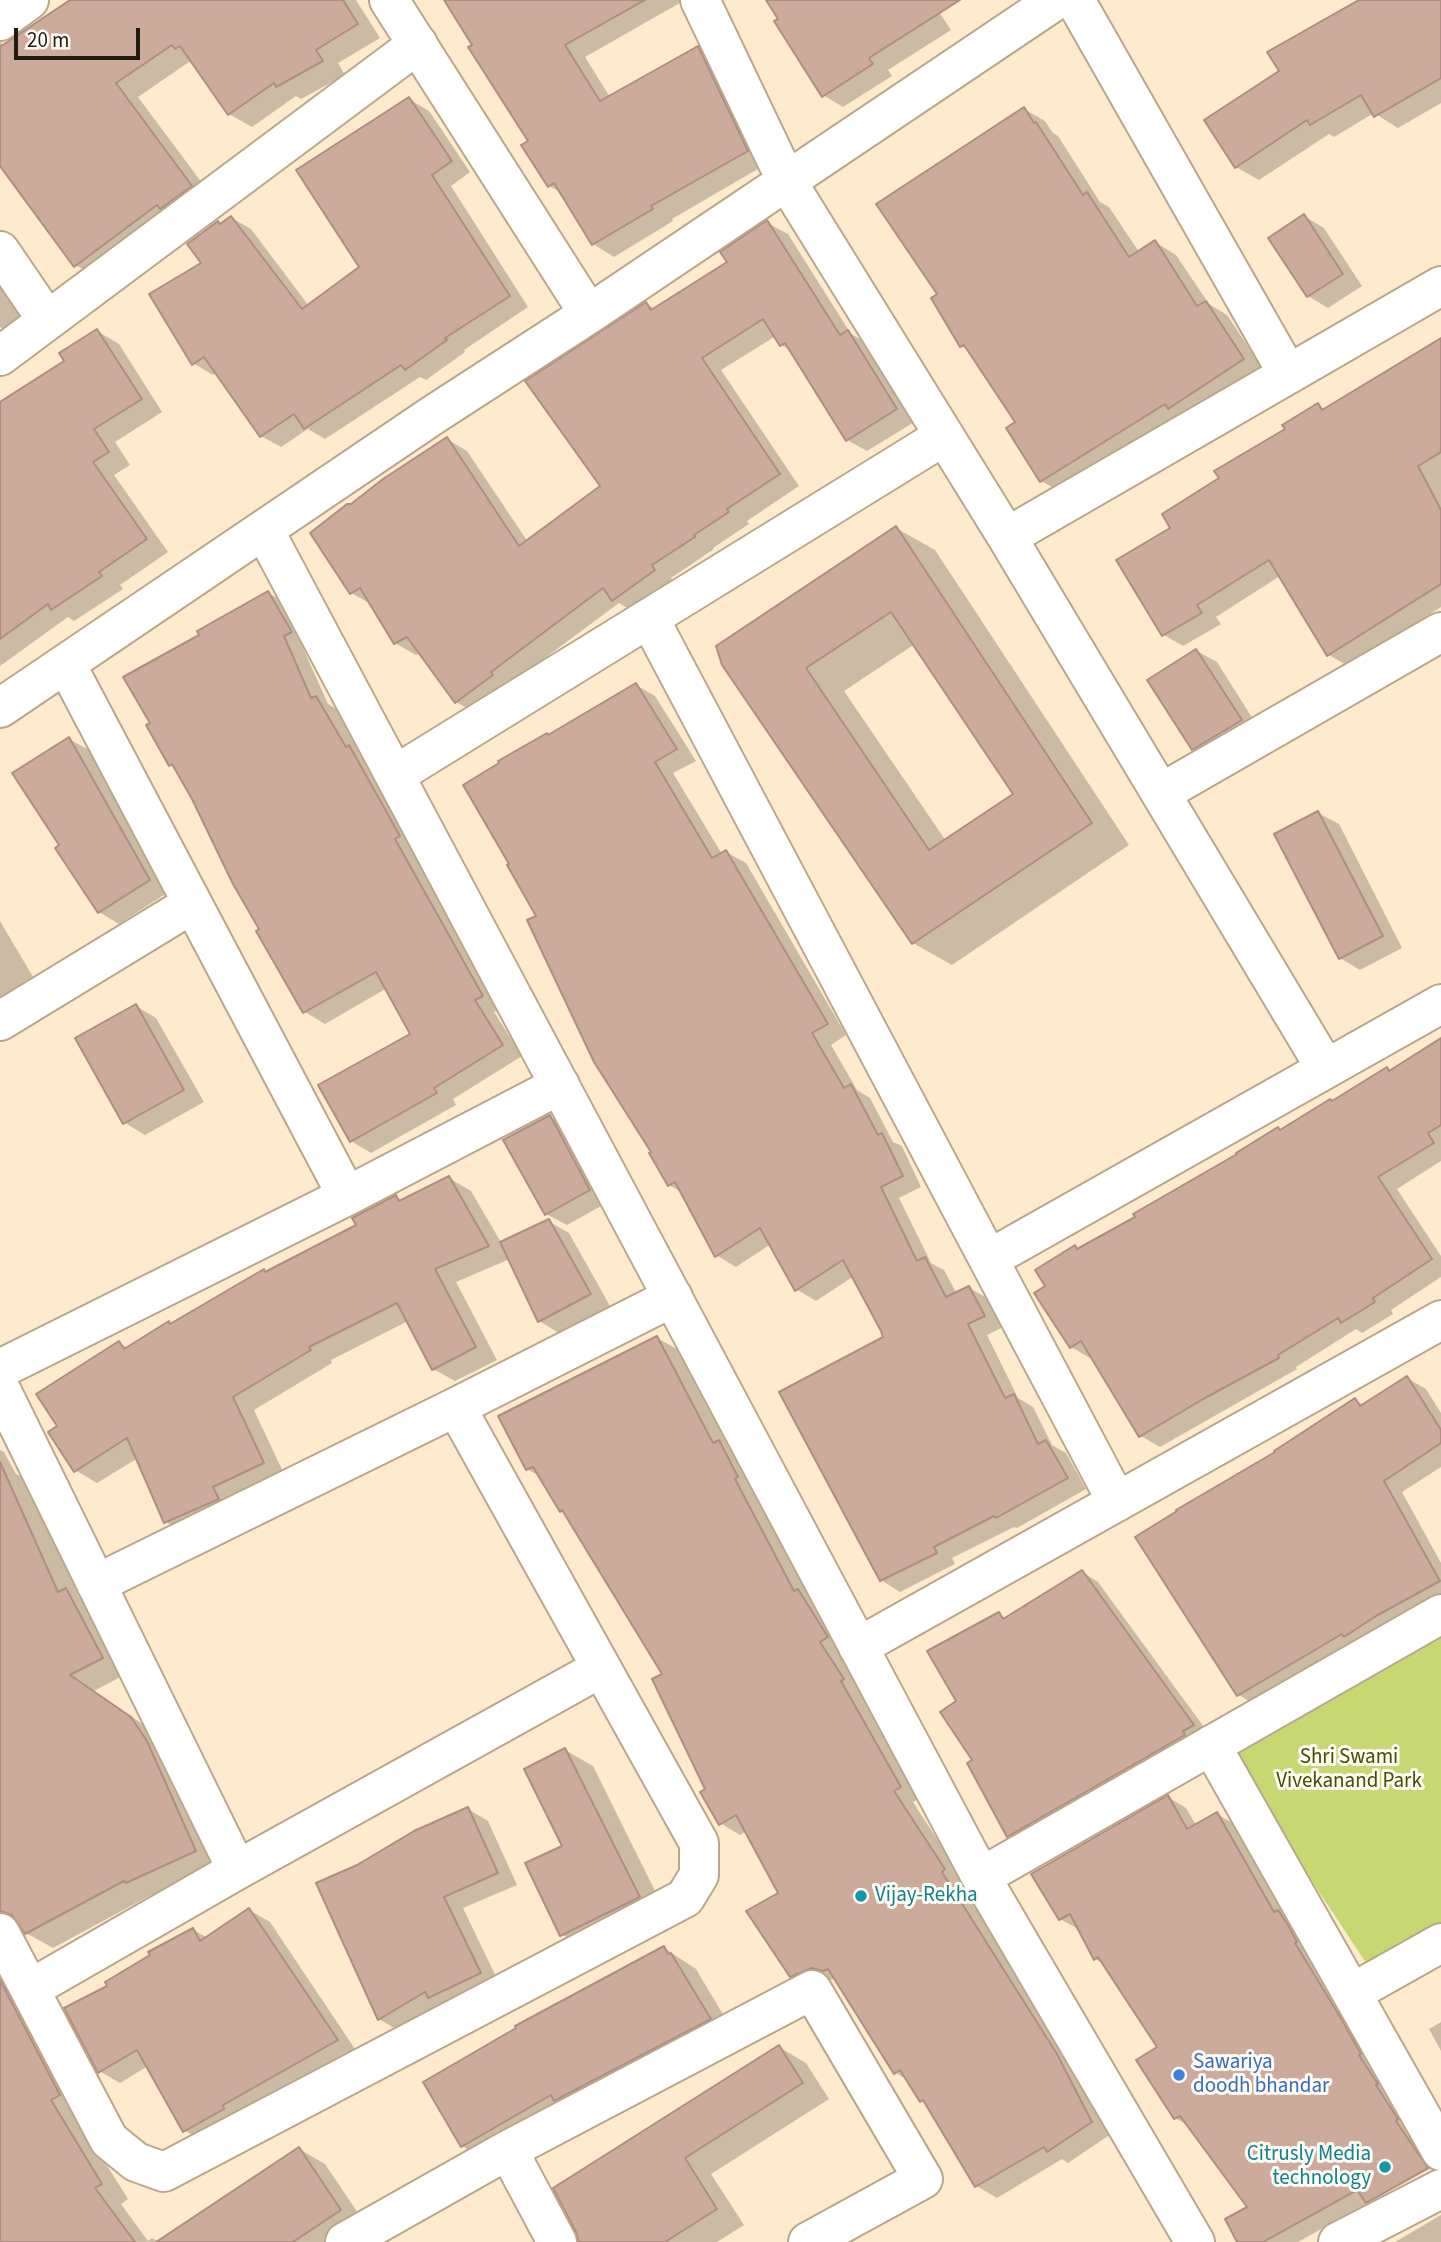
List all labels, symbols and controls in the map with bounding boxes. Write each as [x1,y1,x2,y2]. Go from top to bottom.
scale bar [18,14,144,58]
text: 20 m [27,25,69,55]
park label: Shri Swami Vivekanand Park [1276,1745,1422,1795]
place label: Vijay-Rekha [875,1883,978,1909]
marker: Vijay-Rekha [853,1888,869,1904]
place label: Sawariya doodh bhandar [1193,2050,1329,2100]
marker: Sawariya doodh bhandar [1171,2067,1187,2083]
place label: Citrusly Media technology [1247,2142,1371,2192]
marker: Citrusly Media technology [1377,2159,1393,2175]

